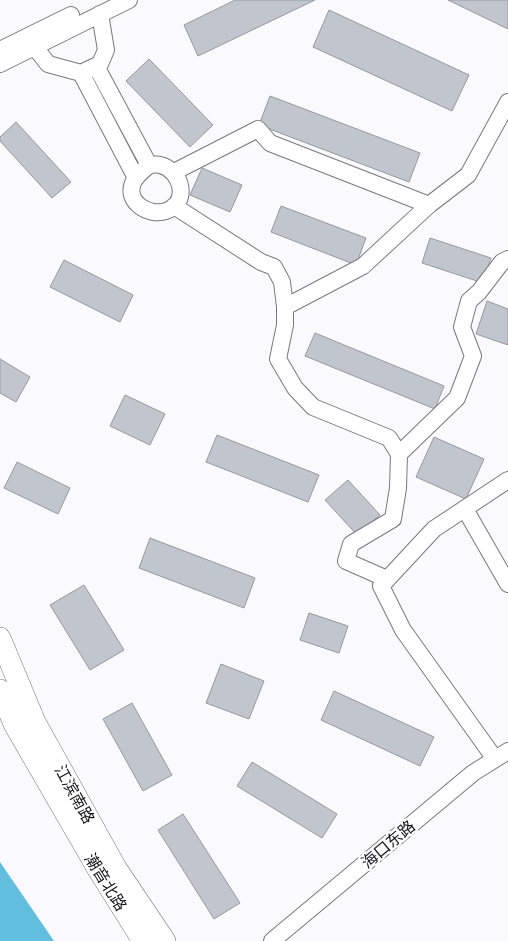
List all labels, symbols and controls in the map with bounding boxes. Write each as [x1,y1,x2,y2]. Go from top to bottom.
street label: 江滨南路 [51,761,99,827]
street label: 海口东路 [357,816,419,872]
street label: 潮音北路 [81,850,131,914]

